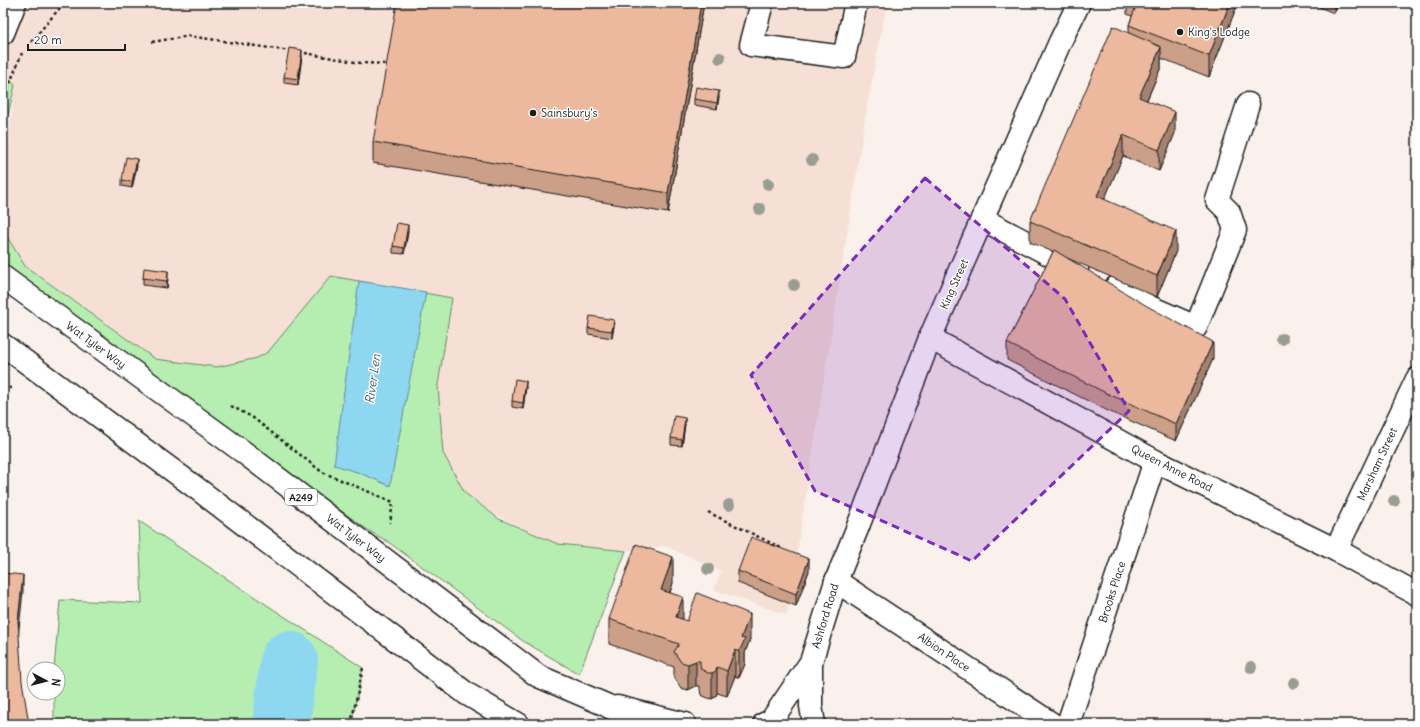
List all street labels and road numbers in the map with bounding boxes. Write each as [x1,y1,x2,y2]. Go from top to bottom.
street label: King Street [937,256,971,311]
street label: Wat Tyler Way [63,318,129,372]
street label: Marsham Street [1354,425,1400,503]
street label: Queen Anne Road [1129,441,1216,495]
road number: A249 [285,489,317,505]
street label: Wat Tyler Way [323,511,389,565]
street label: Brooks Place [1095,559,1129,625]
street label: Ashford Road [808,581,842,650]
street label: Albion Place [915,629,973,675]

